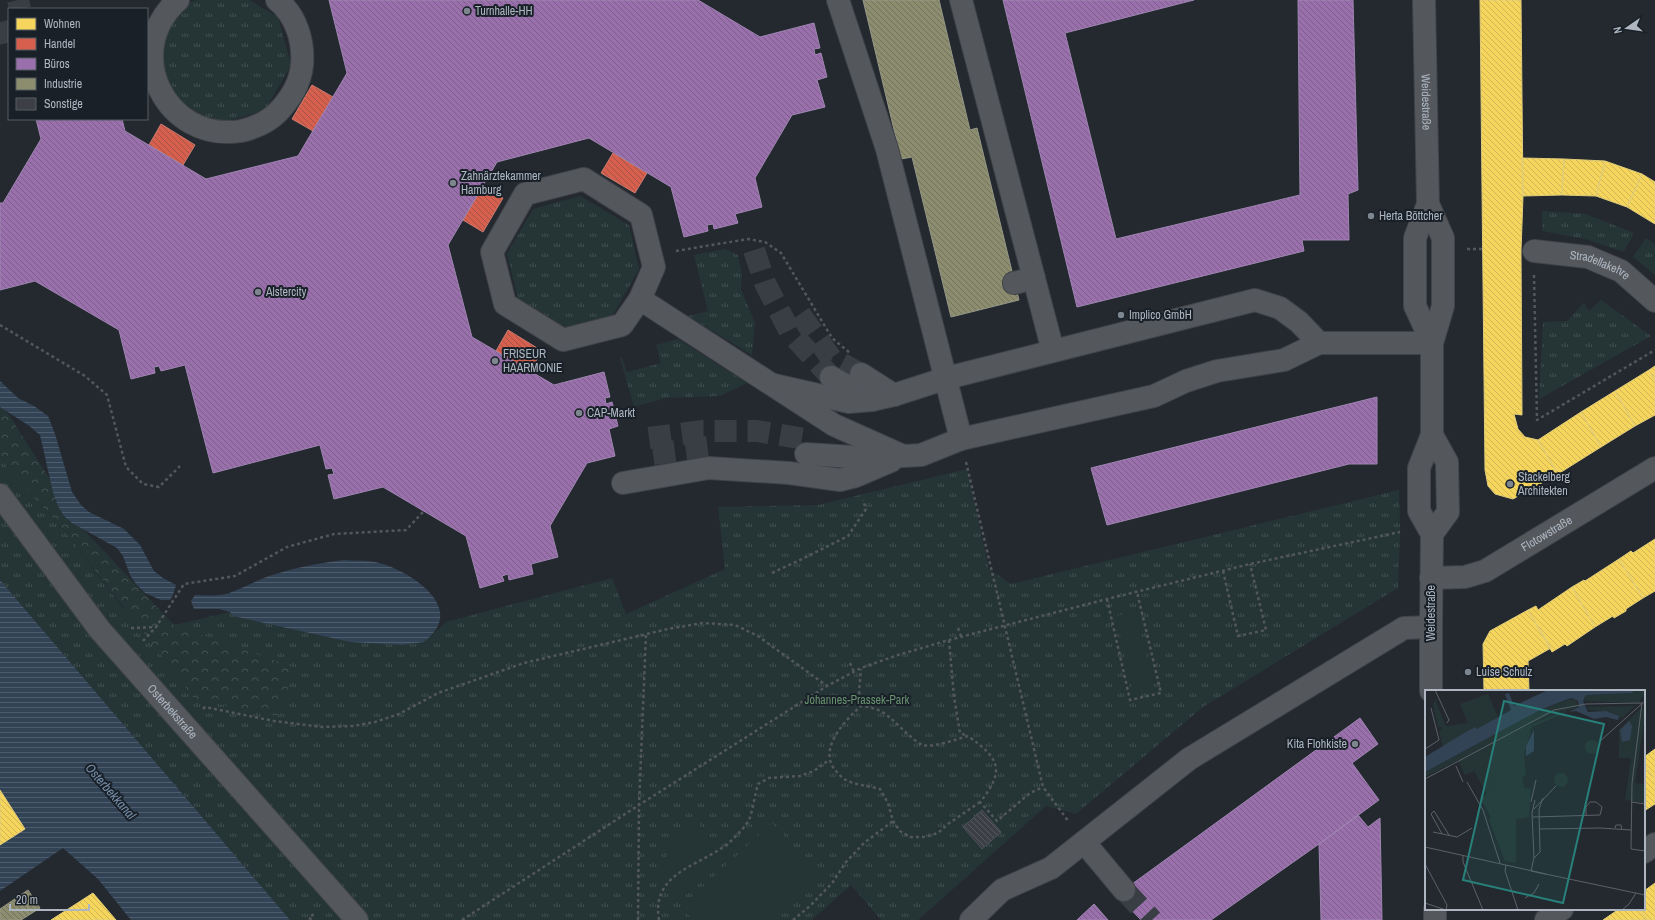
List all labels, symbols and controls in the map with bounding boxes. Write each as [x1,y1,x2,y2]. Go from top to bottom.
place label: Turnhalle-HH [475,3,533,19]
marker: Turnhalle-HH [462,6,472,16]
legend [8,8,148,120]
north arrow [1607,8,1647,48]
text: Wohnen [44,16,80,32]
text: N [1610,26,1625,35]
text: Handel [44,36,75,52]
text: Büros [44,56,70,72]
street label: Weidestraße [1417,74,1435,130]
text: Industrie [44,76,82,92]
text: Sonstige [44,96,83,112]
place label: Zahnärztekammer Hamburg [461,168,542,198]
marker: Zahnärztekammer Hamburg [448,178,458,188]
place label: Herta Böttcher [1379,208,1443,224]
marker: Herta Böttcher [1366,211,1376,221]
street label: Stradellakehre [1569,247,1633,283]
place label: Alstercity [265,284,307,300]
marker: Alstercity [253,287,263,297]
place label: Implico GmbH [1129,307,1192,323]
marker: Implico GmbH [1116,310,1126,320]
place label: FRISEUR HAARMONIE [503,346,563,376]
marker: FRISEUR HAARMONIE [490,356,500,366]
place label: CAP-Markt [587,405,635,421]
marker: CAP-Markt [574,408,584,418]
place label: Stackelberg Architekten [1517,469,1570,499]
marker: Stackelberg Architekten [1505,479,1515,489]
street label: Flotowstraße [1518,512,1575,555]
street label: Weidestraße [1423,585,1439,641]
place label: Luise Schulz [1476,664,1532,680]
marker: Luise Schulz [1463,667,1473,677]
street label: Osterbekstraße [144,681,201,742]
inset map [1425,690,1645,910]
park label: Johannes-Prassek-Park [804,692,910,708]
place label: Kita Flohkiste [1287,736,1347,752]
marker: Kita Flohkiste [1350,739,1360,749]
water label: Osterbekkanal [82,760,140,823]
scale bar [10,886,89,912]
text: 20 m [16,892,38,908]

